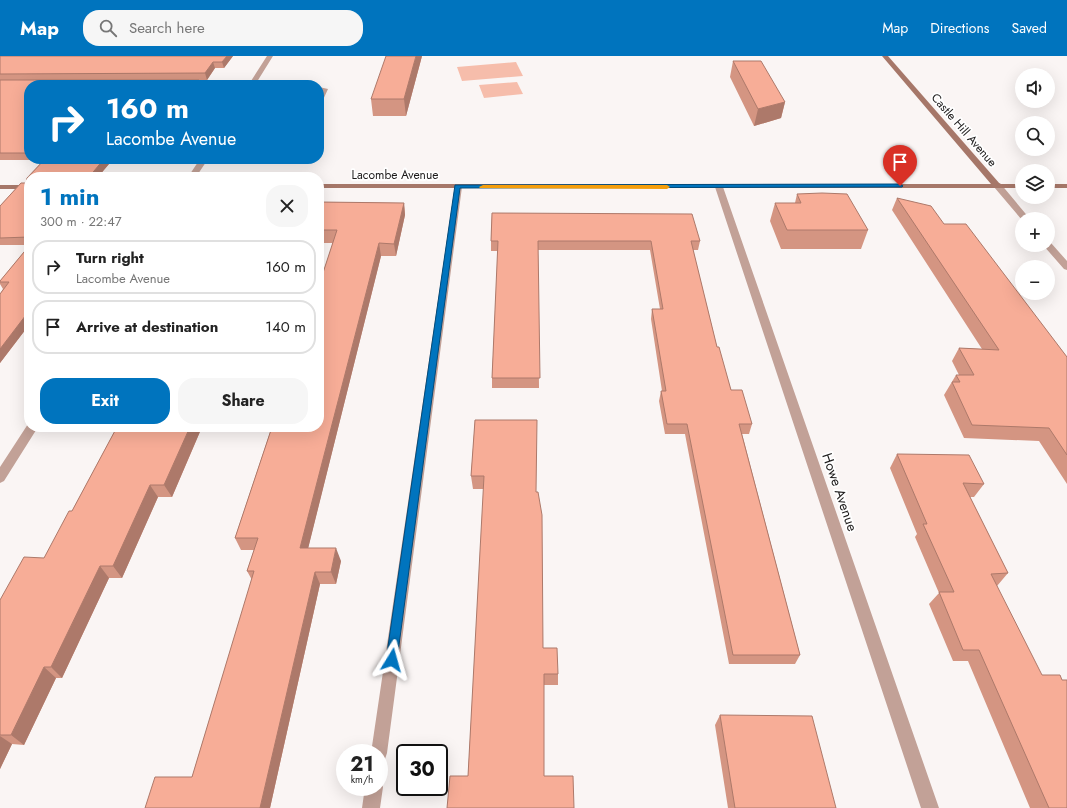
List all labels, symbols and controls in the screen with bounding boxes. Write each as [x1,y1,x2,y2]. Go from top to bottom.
search box [83,10,363,46]
text: Map [20,15,59,42]
icon: search [97,17,119,39]
text: Search here [129,17,205,39]
text: Map [882,18,908,38]
text: Directions [930,18,990,38]
text: Saved [1012,18,1047,38]
map controls [1015,68,1055,300]
button: sound [1015,68,1055,108]
text: 160 m [106,88,189,129]
street label: Castle Hill Avenue [927,89,1001,171]
icon: right [40,96,92,148]
button: search [1015,116,1055,156]
text: Lacombe Avenue [106,126,236,152]
pin [883,145,917,186]
icon: arrive [889,151,911,173]
button: layers [1015,164,1055,204]
street label: Lacombe Avenue [352,166,438,184]
text: 1 min [40,179,100,214]
button: close [266,185,308,227]
text: 300 m · 22:47 [40,212,122,231]
button: + [1015,212,1055,252]
text: Turn right [76,247,144,269]
icon: right [42,256,64,278]
text: 160 m [265,256,306,278]
button: − [1015,260,1055,300]
text: Lacombe Avenue [76,269,170,288]
icon: arrive [42,316,64,338]
text: Arrive at destination [76,316,218,338]
text: 140 m [265,316,306,338]
button: Exit [40,378,170,424]
button: Share [178,378,308,424]
street label: Howe Avenue [817,450,863,534]
position arrow [371,639,413,681]
speed limit sign: 30 [396,744,448,796]
text: 21 [350,750,374,779]
text: km/h [351,772,373,787]

